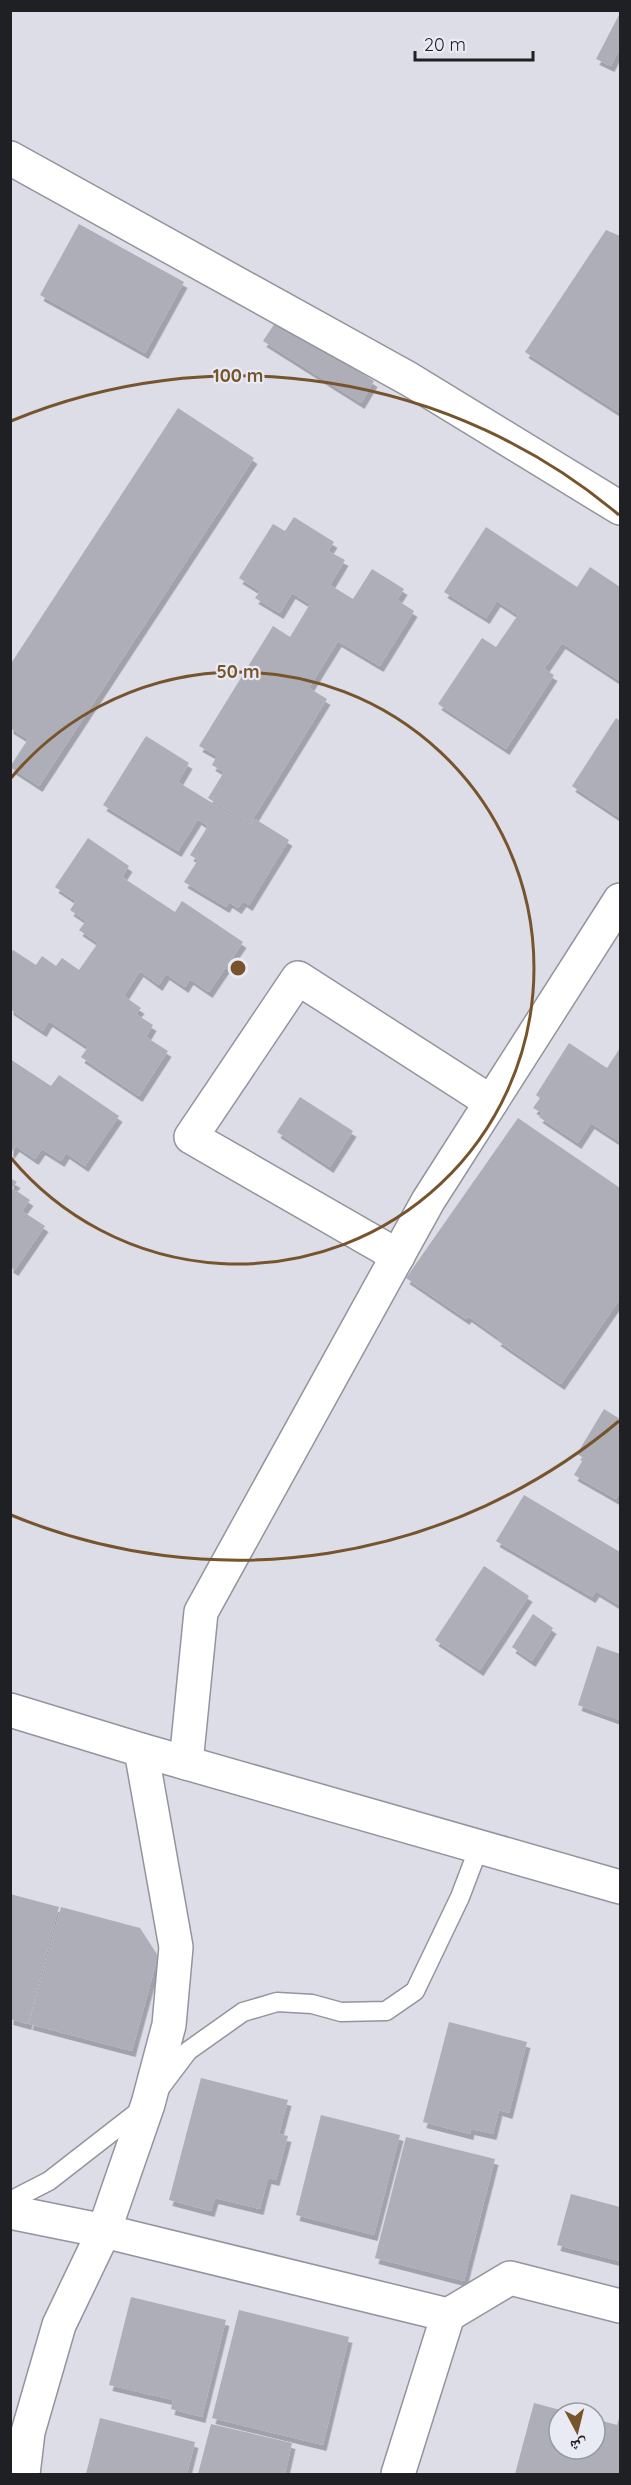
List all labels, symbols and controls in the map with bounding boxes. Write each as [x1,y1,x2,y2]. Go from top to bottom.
scale bar [415,24,534,62]
text: 20 m [424,33,466,56]
text: 100 m [213,364,263,387]
text: 50 m [216,660,260,683]
centre of rings [228,958,248,978]
north arrow [547,2401,607,2461]
text: ش [569,2435,588,2457]

